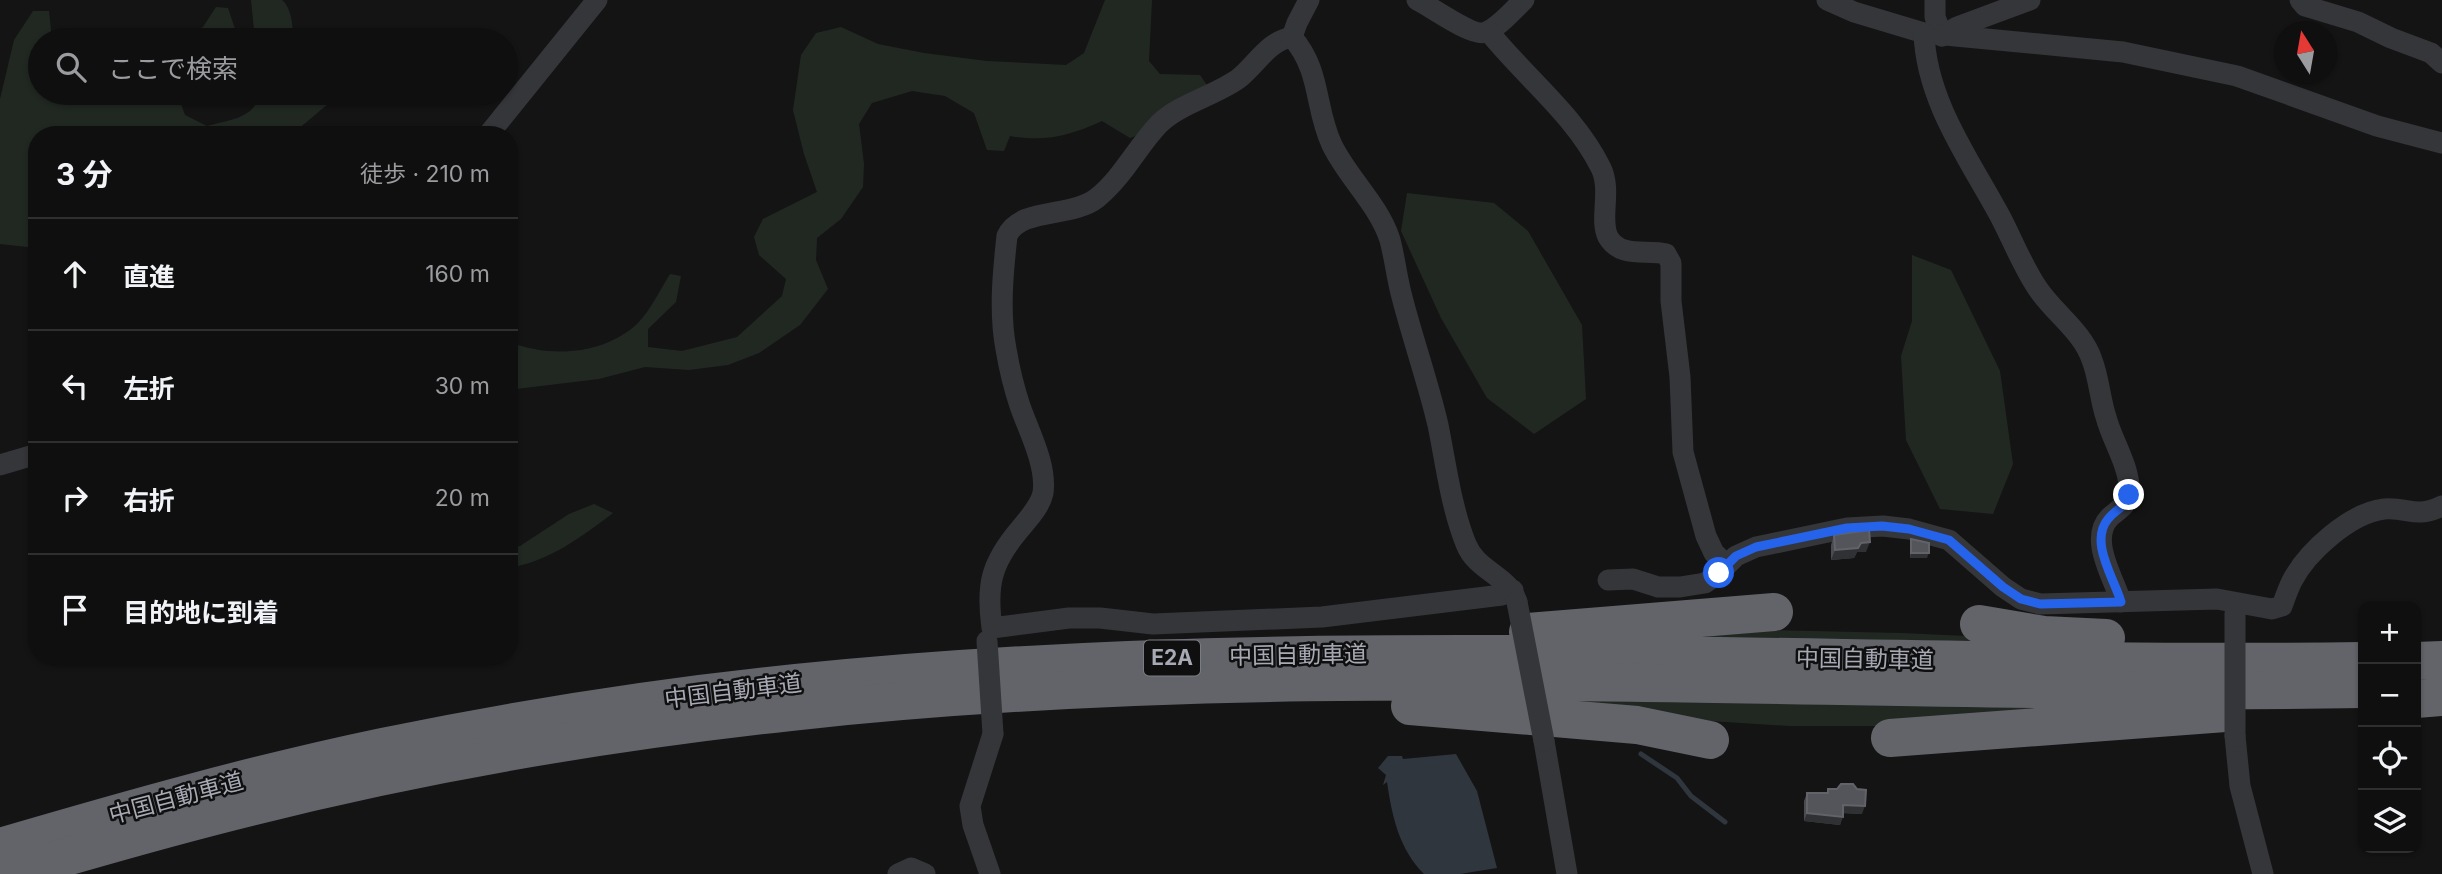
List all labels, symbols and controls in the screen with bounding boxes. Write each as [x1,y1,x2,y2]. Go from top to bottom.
north arrow [2274,21,2337,84]
search box [28,28,518,105]
icon: search [52,48,90,86]
text: ここで検索 [108,53,238,84]
text: 3 分 [56,156,112,192]
text: 徒歩 · 210 m [360,160,490,188]
icon: ahead [56,255,94,293]
text: 160 m [425,260,490,288]
text: 直進 [123,261,175,292]
icon: left [56,367,94,405]
text: 30 m [435,372,490,400]
text: 左折 [123,373,175,404]
icon: right [56,479,94,517]
route end [2113,479,2144,510]
text: 20 m [435,484,490,512]
text: 右折 [123,485,175,516]
route start [1703,557,1734,588]
icon: arrive [56,591,94,629]
text: 目的地に到着 [123,597,279,628]
map controls [2358,601,2421,853]
button: + [2358,601,2421,664]
road number: E2A [1144,640,1200,676]
street label: 中国自動車道 [1229,640,1367,670]
street label: 中国自動車道 [1796,644,1934,674]
button: − [2358,664,2421,727]
street label: 中国自動車道 [663,669,803,713]
button: locate [2358,727,2421,790]
street label: 中国自動車道 [106,767,246,829]
button: layers [2358,790,2421,853]

